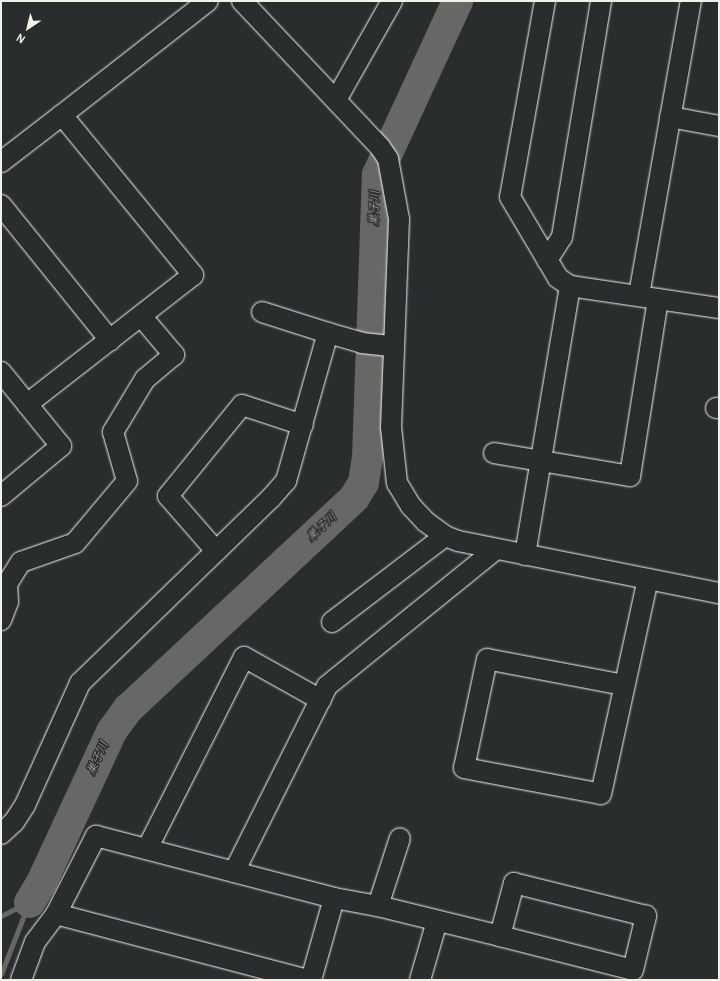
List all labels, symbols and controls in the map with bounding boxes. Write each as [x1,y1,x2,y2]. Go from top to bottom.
north arrow [8,8,48,48]
text: N [14,31,28,46]
water label: 巣子川 [367,190,383,226]
water label: 巣子川 [304,509,340,545]
water label: 巣子川 [84,739,112,777]

